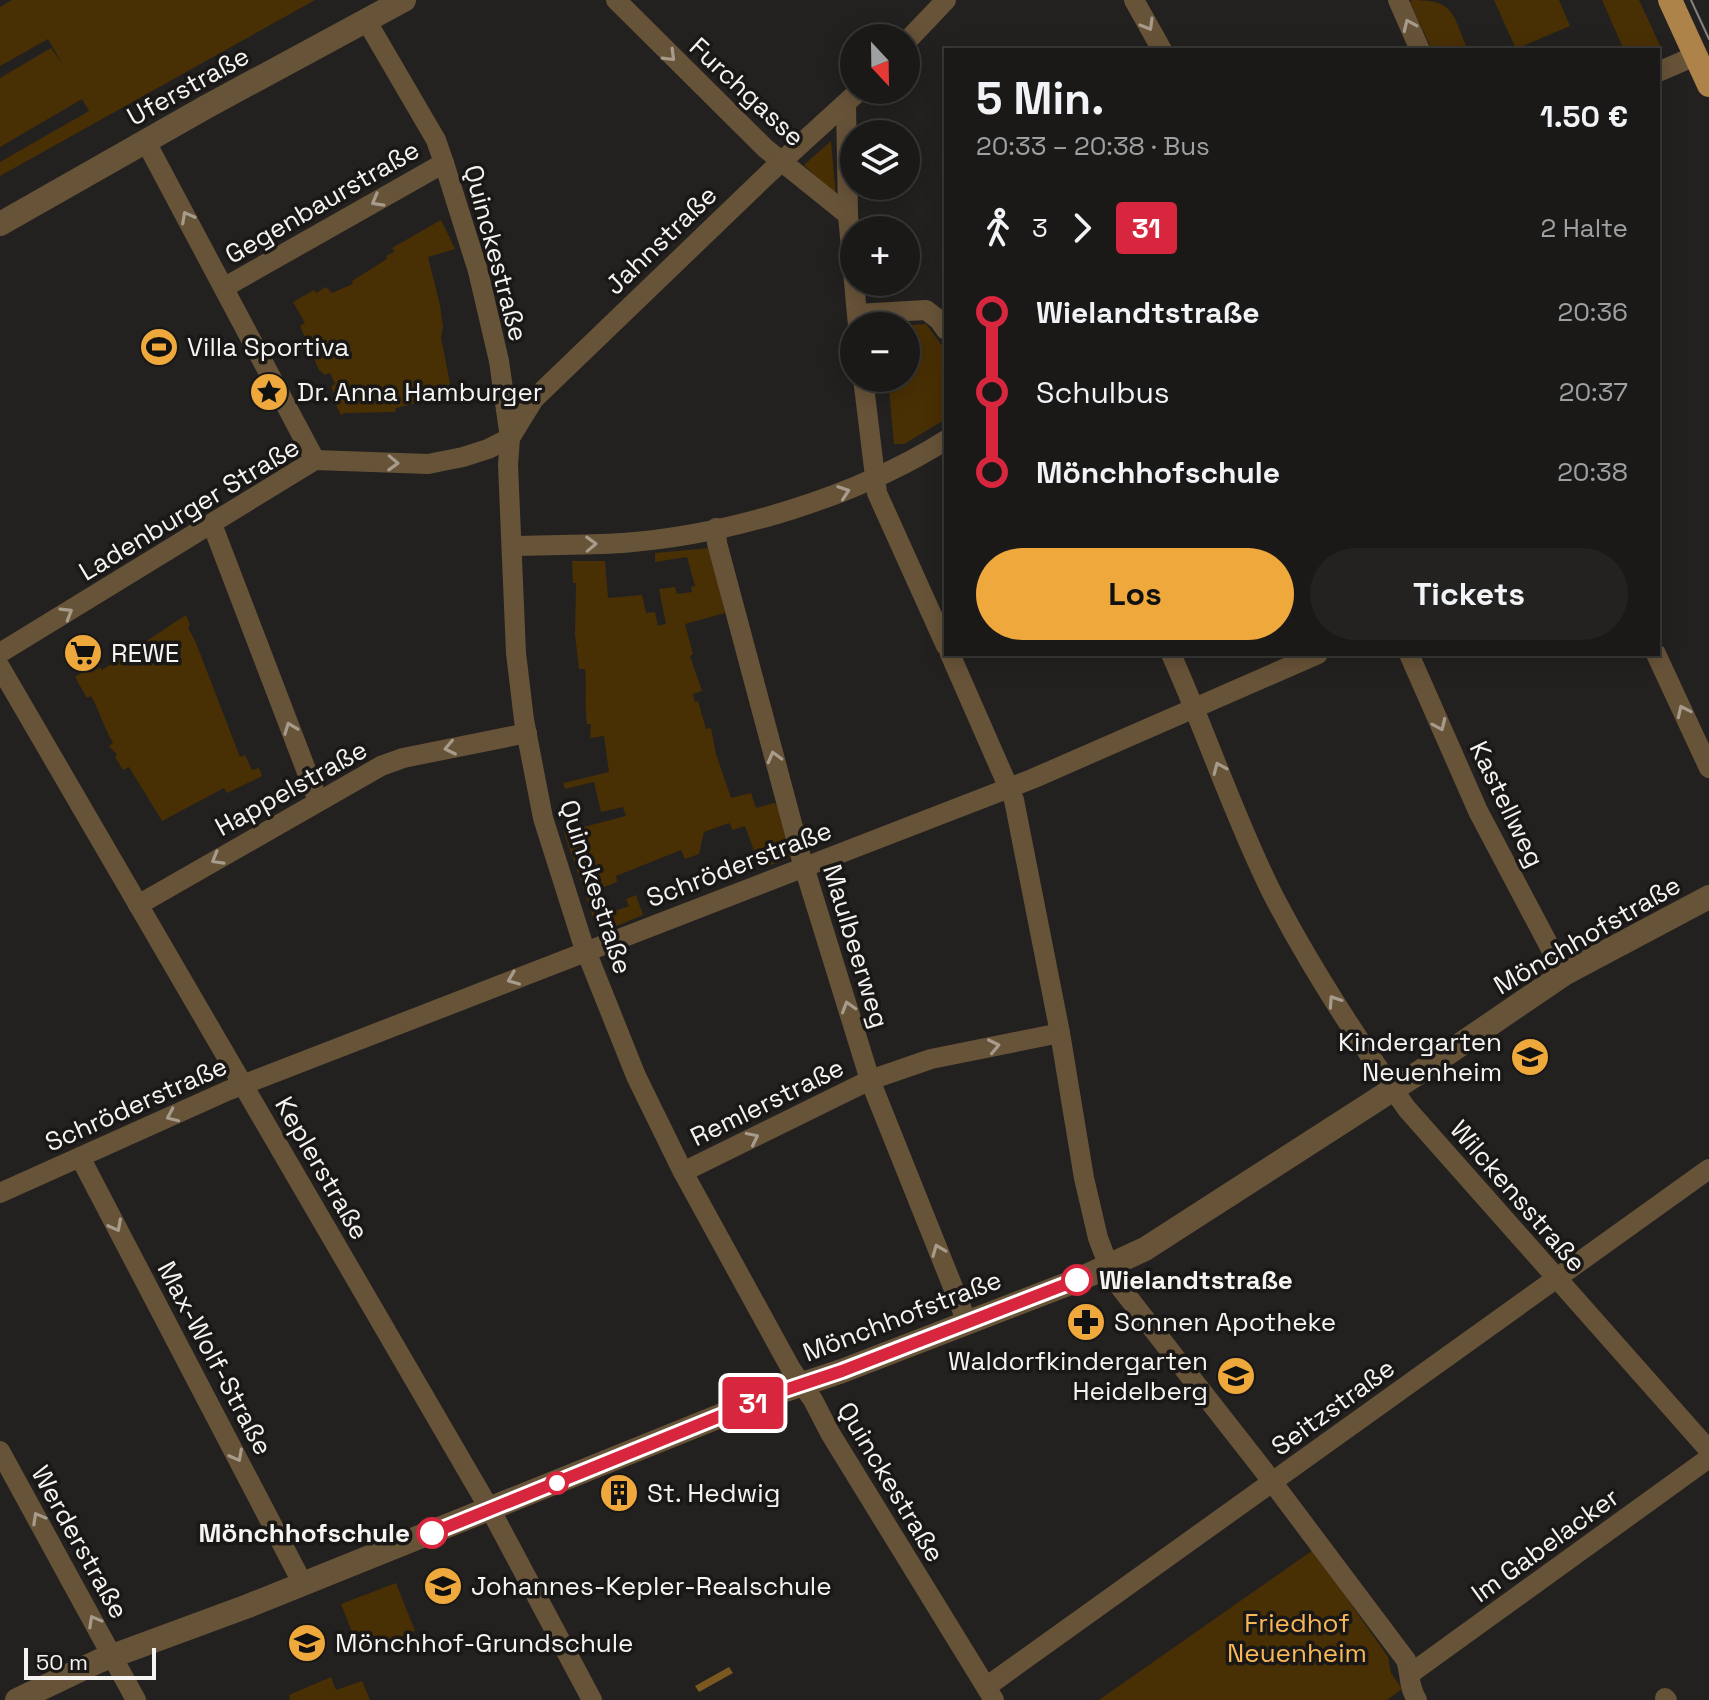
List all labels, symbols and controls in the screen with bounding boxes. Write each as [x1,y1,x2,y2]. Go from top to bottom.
one-way arrow [1138,16,1154,31]
one-way arrow [1403,19,1419,33]
north arrow [840,24,920,104]
map controls [840,24,920,392]
street label: Furchgasse [682,30,812,154]
street label: Uferstraße [121,39,255,133]
one-way arrow [661,47,675,61]
text: 5 Min. [976,71,1104,127]
text: 1.50 € [1540,97,1628,136]
button: layers [840,120,920,200]
text: 20:33 – 20:38 · Bus [976,129,1210,163]
street label: Gegenbaurstraße [219,133,425,271]
street label: Quinckestraße [456,161,536,345]
street label: Jahnstraße [598,178,724,302]
one-way arrow [371,191,386,207]
icon: walk [976,206,1020,250]
icon: forward [1060,206,1104,250]
text: 31 [1132,210,1161,246]
one-way arrow [182,211,197,226]
text: 3 [1032,211,1048,245]
text: 2 Halte [1540,211,1628,245]
button: + [840,216,920,296]
text: Wielandtstraße [1036,293,1260,332]
text: 20:36 [1557,295,1628,329]
button: − [840,312,920,392]
sports icon: Villa Sportiva [138,326,180,368]
place label: Villa Sportiva [187,330,349,364]
place icon: Dr. Anna Hamburger [248,371,290,413]
text: Schulbus [1036,373,1170,412]
place label: Dr. Anna Hamburger [297,375,543,409]
text: 20:37 [1559,375,1628,409]
street label: Ladenburger Straße [73,430,305,588]
text: Mönchhofschule [1036,453,1280,492]
one-way arrow [387,454,400,471]
text: 20:38 [1557,455,1628,489]
one-way arrow [837,485,851,502]
one-way arrow [585,535,598,552]
button: Los [976,548,1294,640]
button: Tickets [1310,548,1628,640]
one-way arrow [58,607,73,623]
supermarket icon: REWE [62,632,104,674]
place label: REWE [111,636,179,670]
one-way arrow [1677,705,1693,719]
one-way arrow [1430,717,1446,732]
one-way arrow [284,722,300,736]
street label: Happelstraße [209,732,373,844]
street label: Kastellweg [1462,735,1552,873]
one-way arrow [444,739,458,756]
one-way arrow [767,751,784,765]
one-way arrow [1213,762,1229,776]
street label: Quinckestraße [552,796,640,978]
street label: Schröderstraße [641,813,837,915]
one-way arrow [211,849,226,865]
street label: Maulbeerweg [815,860,897,1032]
street label: Mönchhofstraße [1487,868,1687,1002]
one-way arrow [507,969,521,986]
one-way arrow [1329,995,1344,1010]
one-way arrow [841,1000,857,1014]
place label: Kindergarten Neuenheim [1338,1025,1502,1089]
school or university icon: Kindergarten Neuenheim [1509,1036,1551,1078]
one-way arrow [987,1038,1001,1055]
street label: Schröderstraße [40,1049,232,1159]
street label: Remlerstraße [685,1050,849,1154]
street label: Keplerstraße [267,1090,377,1246]
one-way arrow [166,1106,180,1122]
street label: Wilckensstraße [1443,1113,1593,1279]
one-way arrow [744,1132,759,1148]
one-way arrow [107,1217,122,1232]
one-way arrow [931,1244,947,1258]
street label: Max-Wolf-Straße [150,1255,280,1461]
street label: Mönchhofstraße [798,1262,1006,1370]
place label: Wielandtstraße [1099,1263,1293,1297]
marker: Wielandtstraße [1062,1265,1092,1295]
pharmacy icon: Sonnen Apotheke [1065,1301,1107,1343]
place label: Sonnen Apotheke [1114,1305,1336,1339]
place label: Waldorfkindergarten Heidelberg [948,1344,1208,1408]
street label: Seitzstraße [1265,1351,1401,1463]
school or university icon: Waldorfkindergarten Heidelberg [1215,1355,1257,1397]
line badge: 31 [717,1377,789,1429]
text: 31 [738,1385,768,1421]
street label: Quinckestraße [830,1396,952,1568]
one-way arrow [228,1447,243,1462]
street label: Werderstraße [24,1459,136,1625]
unlabelled marker [546,1472,568,1494]
building icon: St. Hedwig [598,1472,640,1514]
place label: St. Hedwig [647,1476,780,1510]
street label: Im Gabelacker [1464,1480,1626,1610]
one-way arrow [32,1512,47,1526]
place label: Mönchhofschule [199,1516,410,1550]
marker: Mönchhofschule [417,1518,447,1548]
school or university icon: Johannes-Kepler-Realschule [422,1565,464,1607]
place label: Johannes-Kepler-Realschule [471,1569,832,1603]
park label: Friedhof Neuenheim [1227,1606,1367,1670]
one-way arrow [89,1614,104,1629]
school or university icon: Mönchhof-Grundschule [286,1622,328,1664]
place label: Mönchhof-Grundschule [335,1626,634,1660]
scale bar [24,1644,156,1680]
text: 50 m [36,1648,88,1676]

